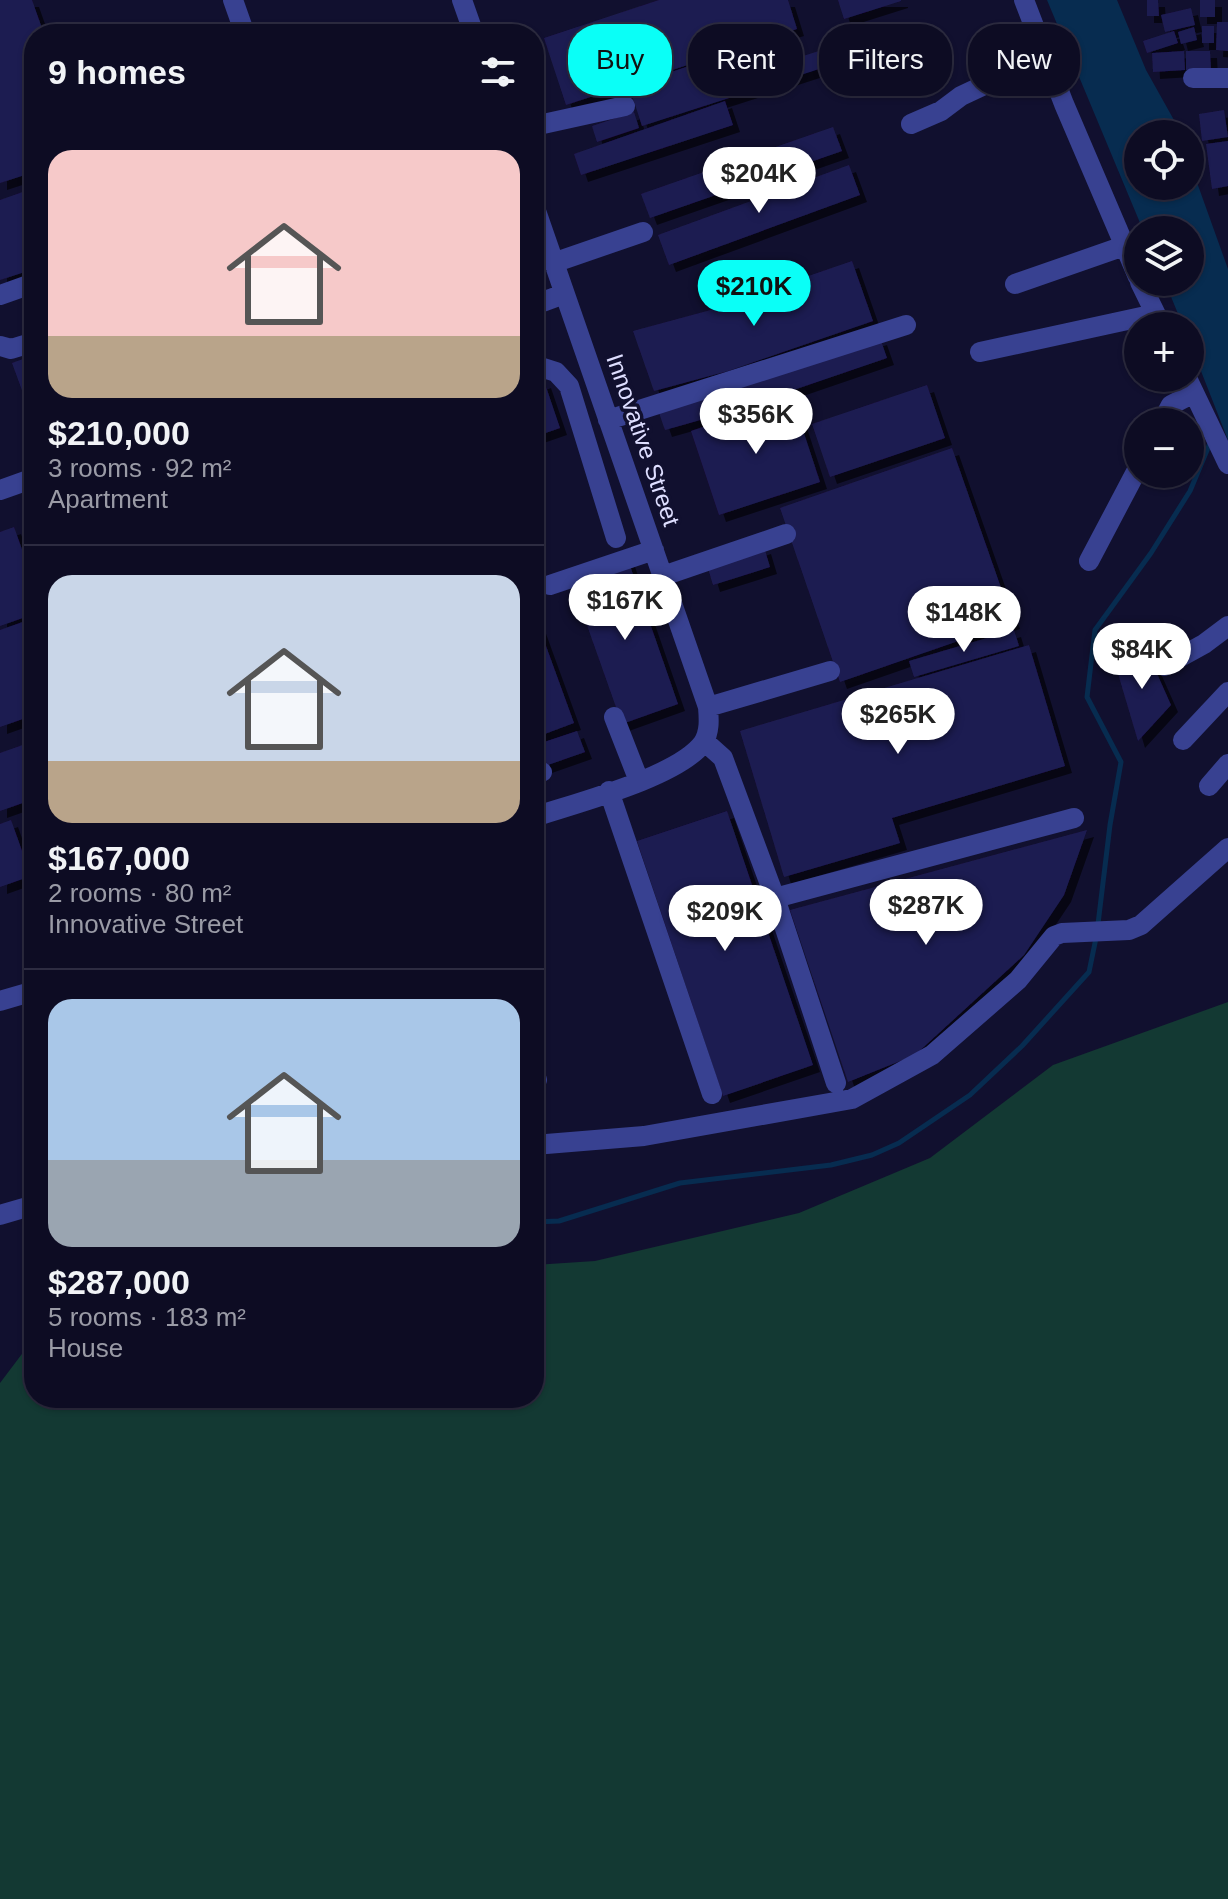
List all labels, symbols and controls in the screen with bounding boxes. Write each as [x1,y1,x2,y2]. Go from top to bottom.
chip: Buy [568,24,672,96]
chip: Rent [688,24,803,96]
chip: Filters [819,24,952,96]
chip: New [968,24,1080,96]
icon: filters [476,50,520,94]
text: 9 homes [48,53,186,91]
map controls [1124,120,1204,488]
button: locate [1124,120,1204,200]
pin: $204K [703,147,815,215]
text: $204K [721,158,797,188]
icon: home [212,202,356,346]
button: layers [1124,216,1204,296]
pin: $210K [698,260,810,328]
text: $210K [716,271,792,301]
button: + [1124,312,1204,392]
street label: Innovative Street [601,350,686,530]
pin: $356K [700,388,812,456]
text: $356K [718,399,794,429]
button: − [1124,408,1204,488]
text: $210,000 [48,414,190,452]
text: 3 rooms · 92 m² [48,453,232,483]
text: Apartment [48,484,168,514]
pin: $167K [569,574,681,642]
text: $167K [587,585,663,615]
pin: $148K [908,586,1020,654]
text: $148K [926,597,1002,627]
pin: $84K [1095,623,1189,691]
icon: home [212,627,356,771]
text: $84K [1111,634,1173,664]
pin: $265K [842,688,954,756]
text: $265K [860,699,936,729]
text: $167,000 [48,839,190,877]
text: 2 rooms · 80 m² [48,878,232,908]
pin: $287K [870,879,982,947]
pin: $209K [669,885,781,953]
text: $287K [888,890,964,920]
text: $209K [687,896,763,926]
text: Innovative Street [48,909,243,939]
icon: home [212,1051,356,1195]
text: $287,000 [48,1263,190,1301]
text: 5 rooms · 183 m² [48,1302,246,1332]
text: House [48,1333,123,1363]

